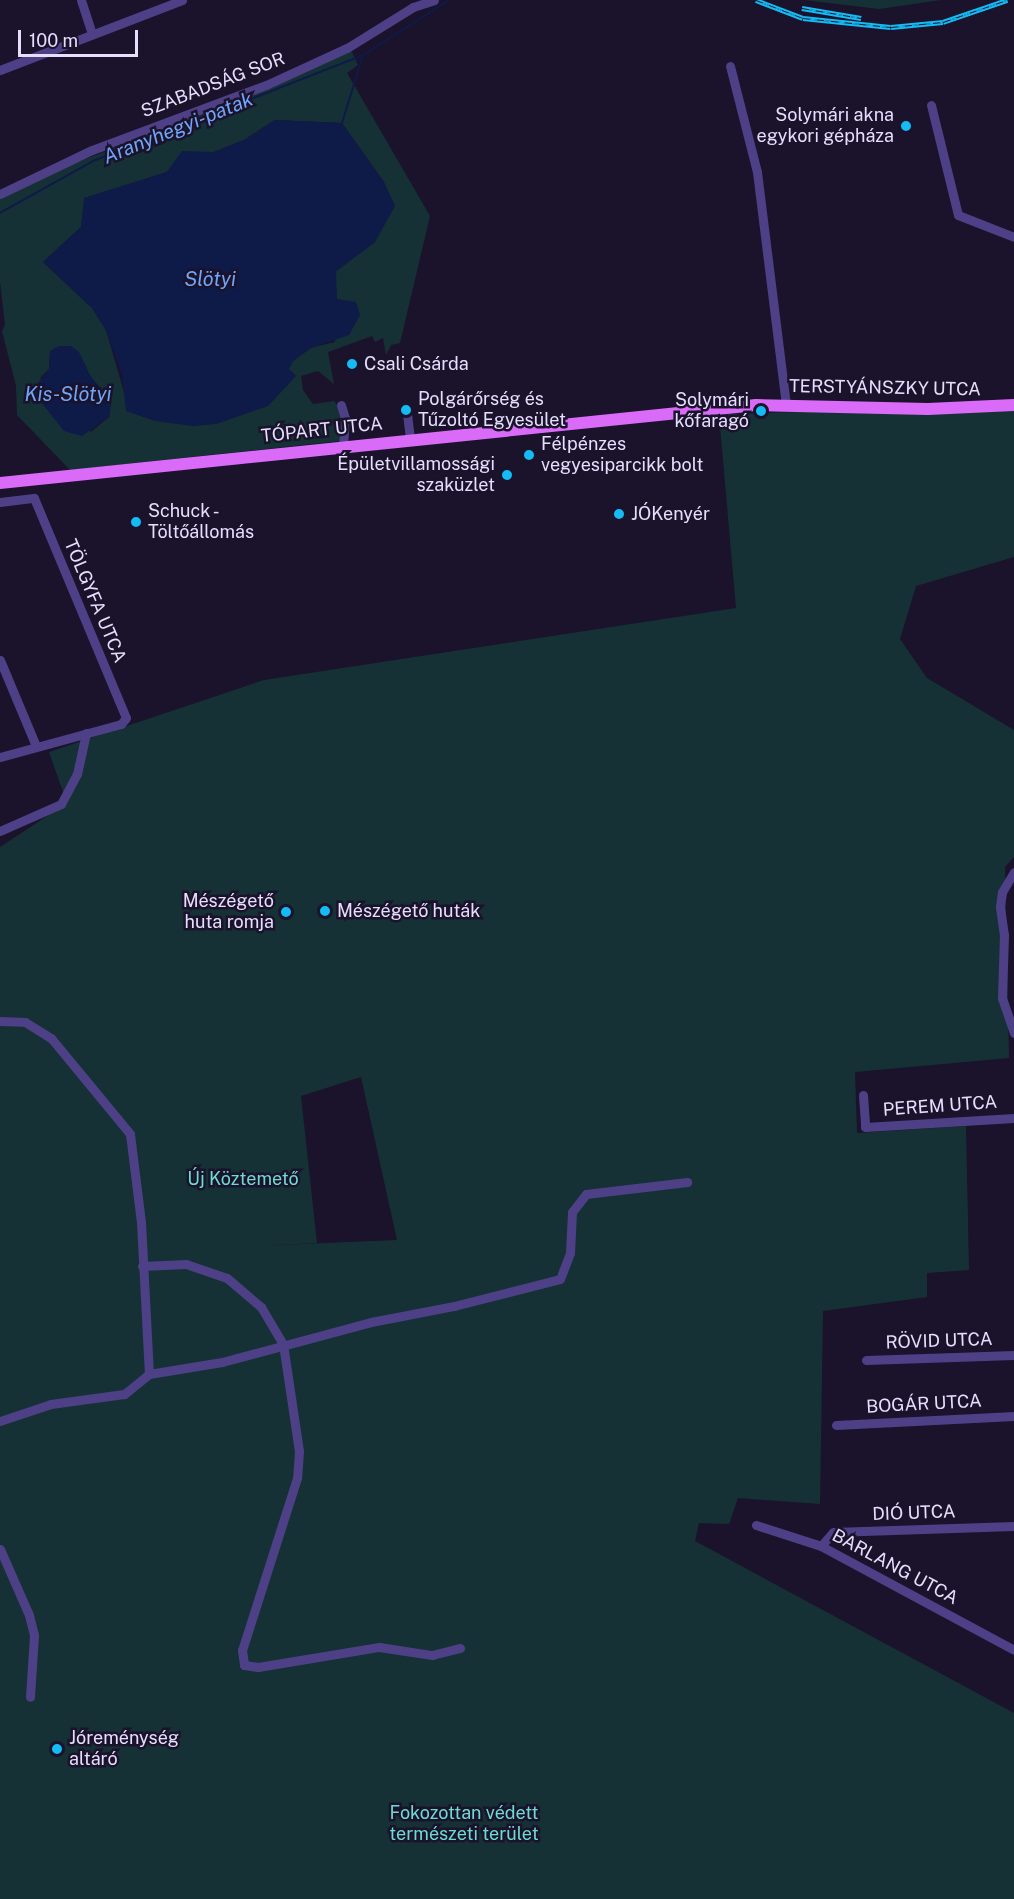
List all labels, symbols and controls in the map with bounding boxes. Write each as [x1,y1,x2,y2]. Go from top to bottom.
scale bar [21,18,141,56]
text: 100 m [29,30,78,51]
street label: SZABADSÁG SOR [138,48,288,122]
water label: Aranyhegyi-patak [100,87,256,169]
place label: Solymári akna egykori gépháza [757,105,894,148]
marker: Solymári akna egykori gépháza [899,119,913,133]
water label: Slötyi [184,267,236,291]
place label: Csali Csárda [364,353,469,375]
marker: Csali Csárda [345,357,359,371]
street label: TERSTYÁNSZKY UTCA [789,376,981,400]
water label: Kis-Slötyi [24,382,112,406]
place label: Polgárőrség és Tűzoltó Egyesület [418,389,566,432]
place label: Solymári kőfaragó [675,390,749,432]
marker: Polgárőrség és Tűzoltó Egyesület [399,403,413,417]
marker: Solymári kőfaragó [754,404,768,418]
street label: TÓPART UTCA [260,413,384,447]
place label: Félpénzes vegyesiparcikk bolt [541,434,703,476]
marker: Félpénzes vegyesiparcikk bolt [522,448,536,462]
place label: Épületvillamossági szaküzlet [337,454,495,496]
marker: Épületvillamossági szaküzlet [500,468,514,482]
place label: Schuck - Töltőállomás [148,501,254,544]
place label: JÓKenyér [631,503,710,525]
marker: JÓKenyér [612,507,626,521]
marker: Schuck - Töltőállomás [129,515,143,529]
street label: TÖLGYFA UTCA [59,536,131,666]
place label: Mészégető huta romja [183,891,274,934]
place label: Mészégető huták [337,900,481,922]
marker: Mészégető huták [318,904,332,918]
marker: Mészégető huta romja [279,905,293,919]
street label: PEREM UTCA [882,1091,998,1121]
park label: Új Köztemető [187,1168,299,1190]
street label: RÖVID UTCA [885,1328,993,1354]
street label: BOGÁR UTCA [866,1390,982,1418]
street label: DIÓ UTCA [872,1501,956,1525]
street label: BARLANG UTCA [828,1525,962,1609]
place label: Jóreménység altáró [69,1728,179,1770]
marker: Jóreménység altáró [50,1742,64,1756]
park label: Fokozottan védett természeti terület [389,1803,539,1846]

